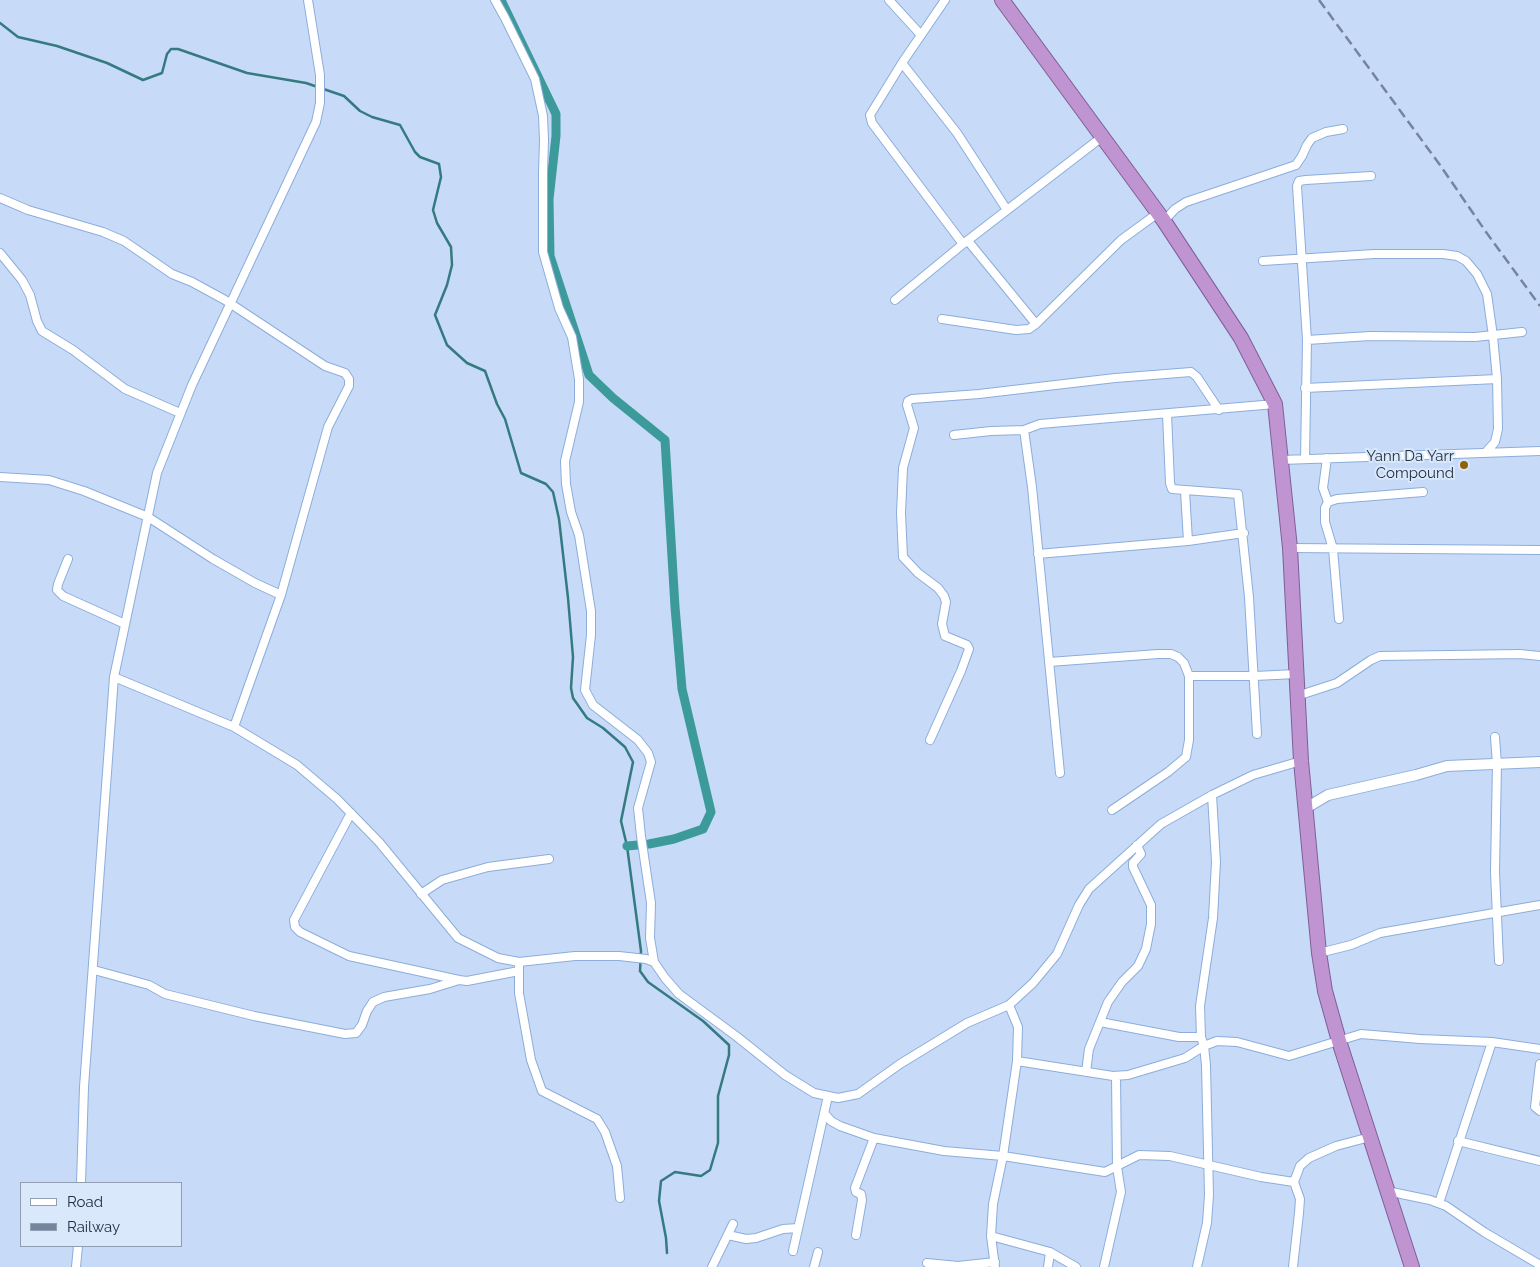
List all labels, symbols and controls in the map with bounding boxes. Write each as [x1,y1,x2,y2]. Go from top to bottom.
place label: Yann Da Yarr Compound [1366,447,1454,482]
marker: Yann Da Yarr Compound [1458,459,1470,471]
legend [20,1182,182,1247]
text: Road [67,1193,103,1211]
text: Railway [67,1218,120,1236]

